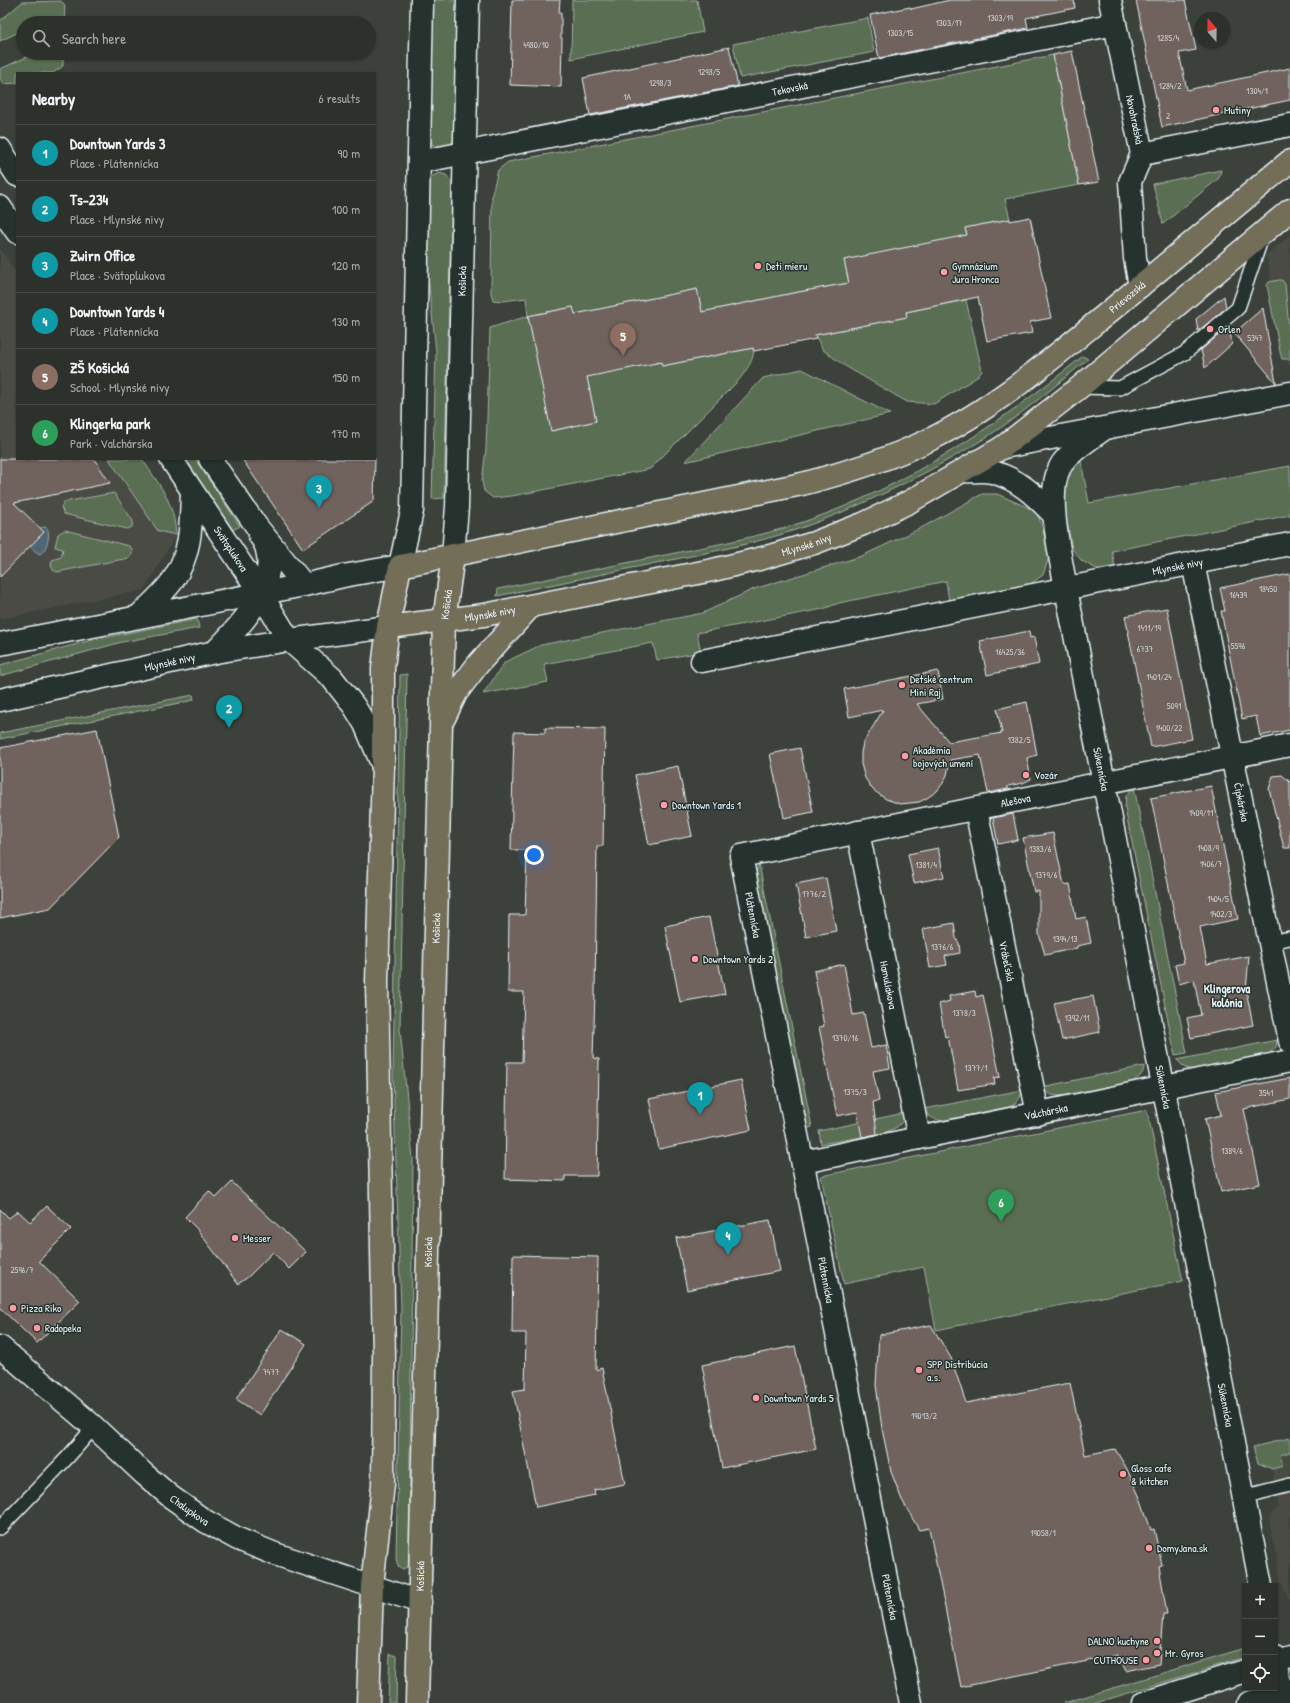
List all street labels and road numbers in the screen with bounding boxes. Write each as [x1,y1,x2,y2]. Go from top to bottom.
street label: Tekovská [771,78,810,99]
street label: Novohradská [1123,94,1147,146]
street label: Košická [455,265,469,296]
street label: Prievozská [1106,277,1149,316]
street label: Svätoplukova [211,523,251,575]
street label: Mlynské nivy [780,530,834,559]
street label: Mlynské nivy [1151,554,1205,578]
street label: Košická [437,588,455,620]
street label: Mlynské nivy [464,602,517,624]
street label: Mlynské nivy [143,650,197,675]
street label: Súkennícka [1090,746,1112,793]
street label: Čipkárska [1231,781,1252,824]
street label: Alešova [999,791,1032,810]
street label: Plátennícka [742,891,764,940]
street label: Košická [429,912,443,943]
street label: Vrábeľská [996,940,1018,983]
street label: Hamuliakova [877,960,900,1011]
street label: Súkennícka [1152,1064,1175,1111]
street label: Valchárska [1023,1100,1069,1123]
street label: Košická [421,1236,435,1267]
street label: Plátennícka [815,1256,837,1305]
street label: Súkennícka [1215,1382,1237,1429]
street label: Chalupkova [167,1491,212,1529]
street label: Košická [413,1560,427,1591]
street label: Plátennícka [879,1573,901,1622]

